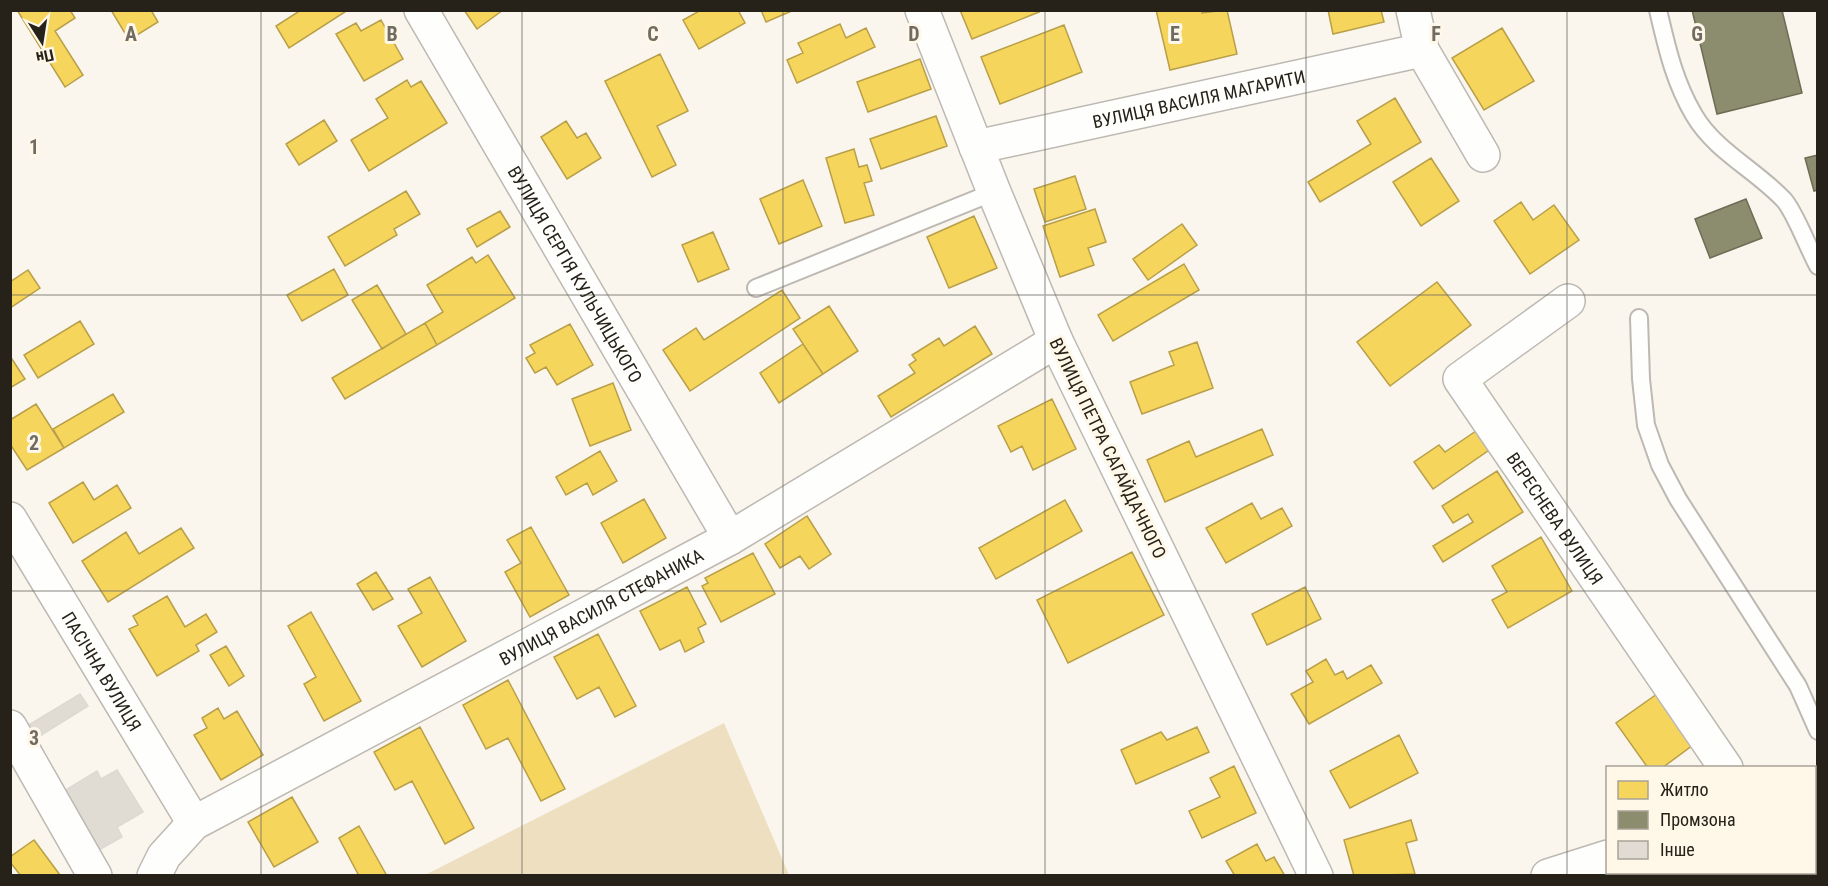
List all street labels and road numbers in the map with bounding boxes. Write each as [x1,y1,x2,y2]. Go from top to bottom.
street label: ВУЛИЦЯ ВАСИЛЯ МАГАРИТИ [1090,65,1307,132]
street label: ВУЛИЦЯ СЕРГІЯ КУЛЬЧИЦЬКОГО [504,162,647,386]
street label: ВУЛИЦЯ ПЕТРА САГАЙДАЧНОГО [1045,334,1171,562]
street label: ВЕРЕСНЕВА ВУЛИЦЯ [1503,448,1608,588]
street label: ВУЛИЦЯ ВАСИЛЯ СТЕФАНИКА [496,544,707,669]
street label: ПАСІЧНА ВУЛИЦЯ [58,608,146,735]

